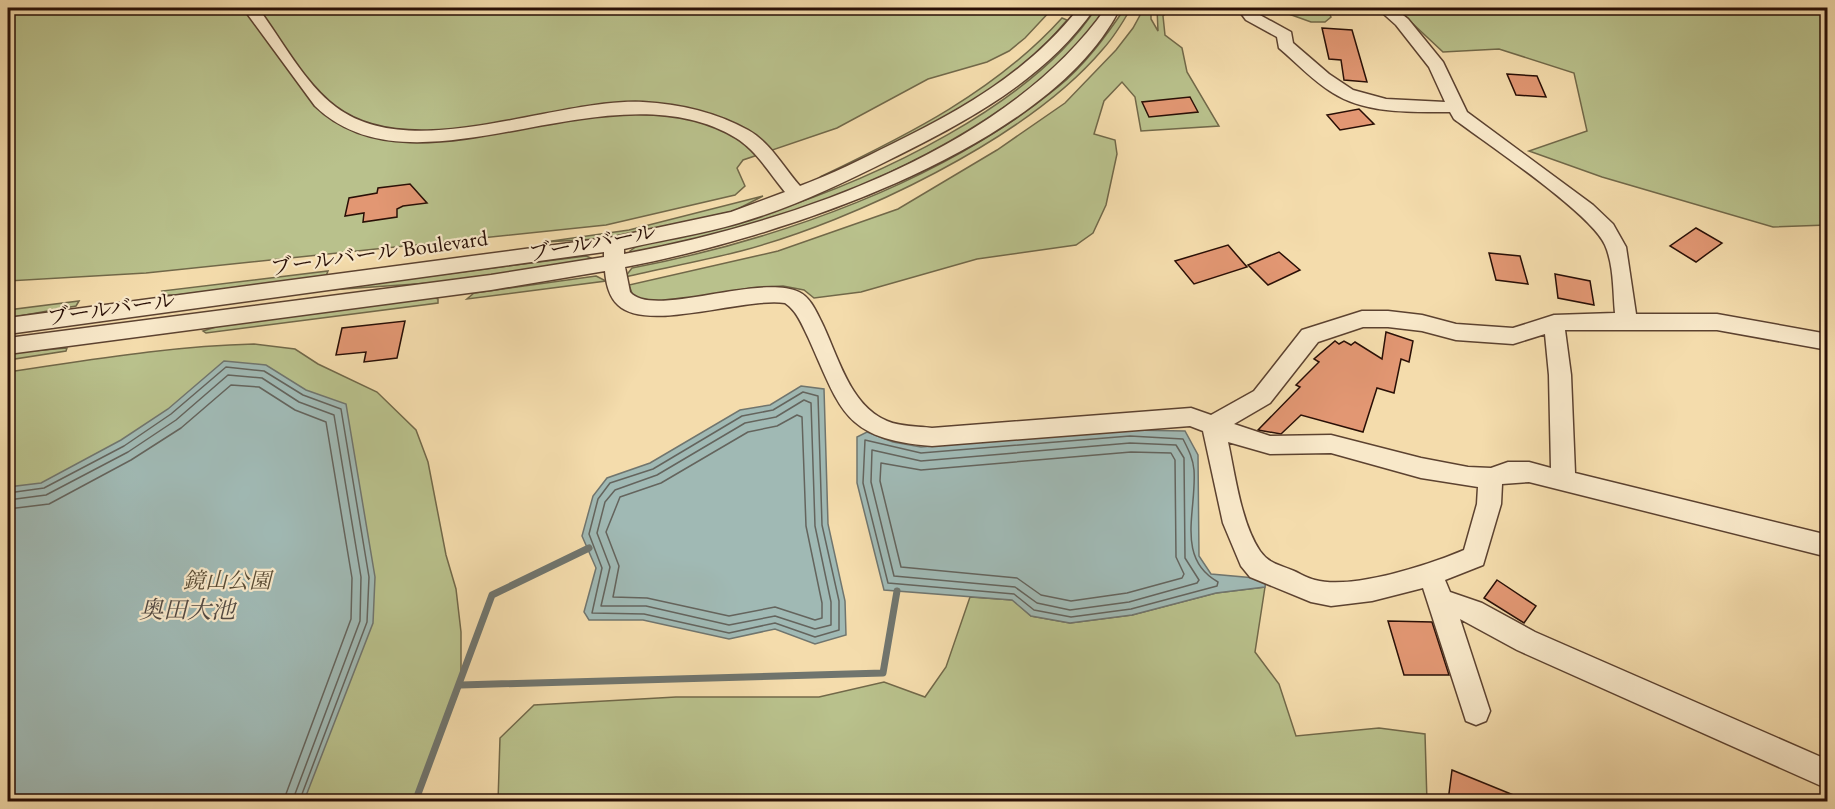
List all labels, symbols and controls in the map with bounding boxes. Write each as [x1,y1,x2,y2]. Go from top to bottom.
street label: ブールバール [526,217,658,268]
street label: ブールバール Boulevard [269,223,490,282]
street label: ブールバール [45,285,177,332]
park label: 鏡山公園 [183,566,274,595]
water label: 奥田大池 [139,594,238,625]

